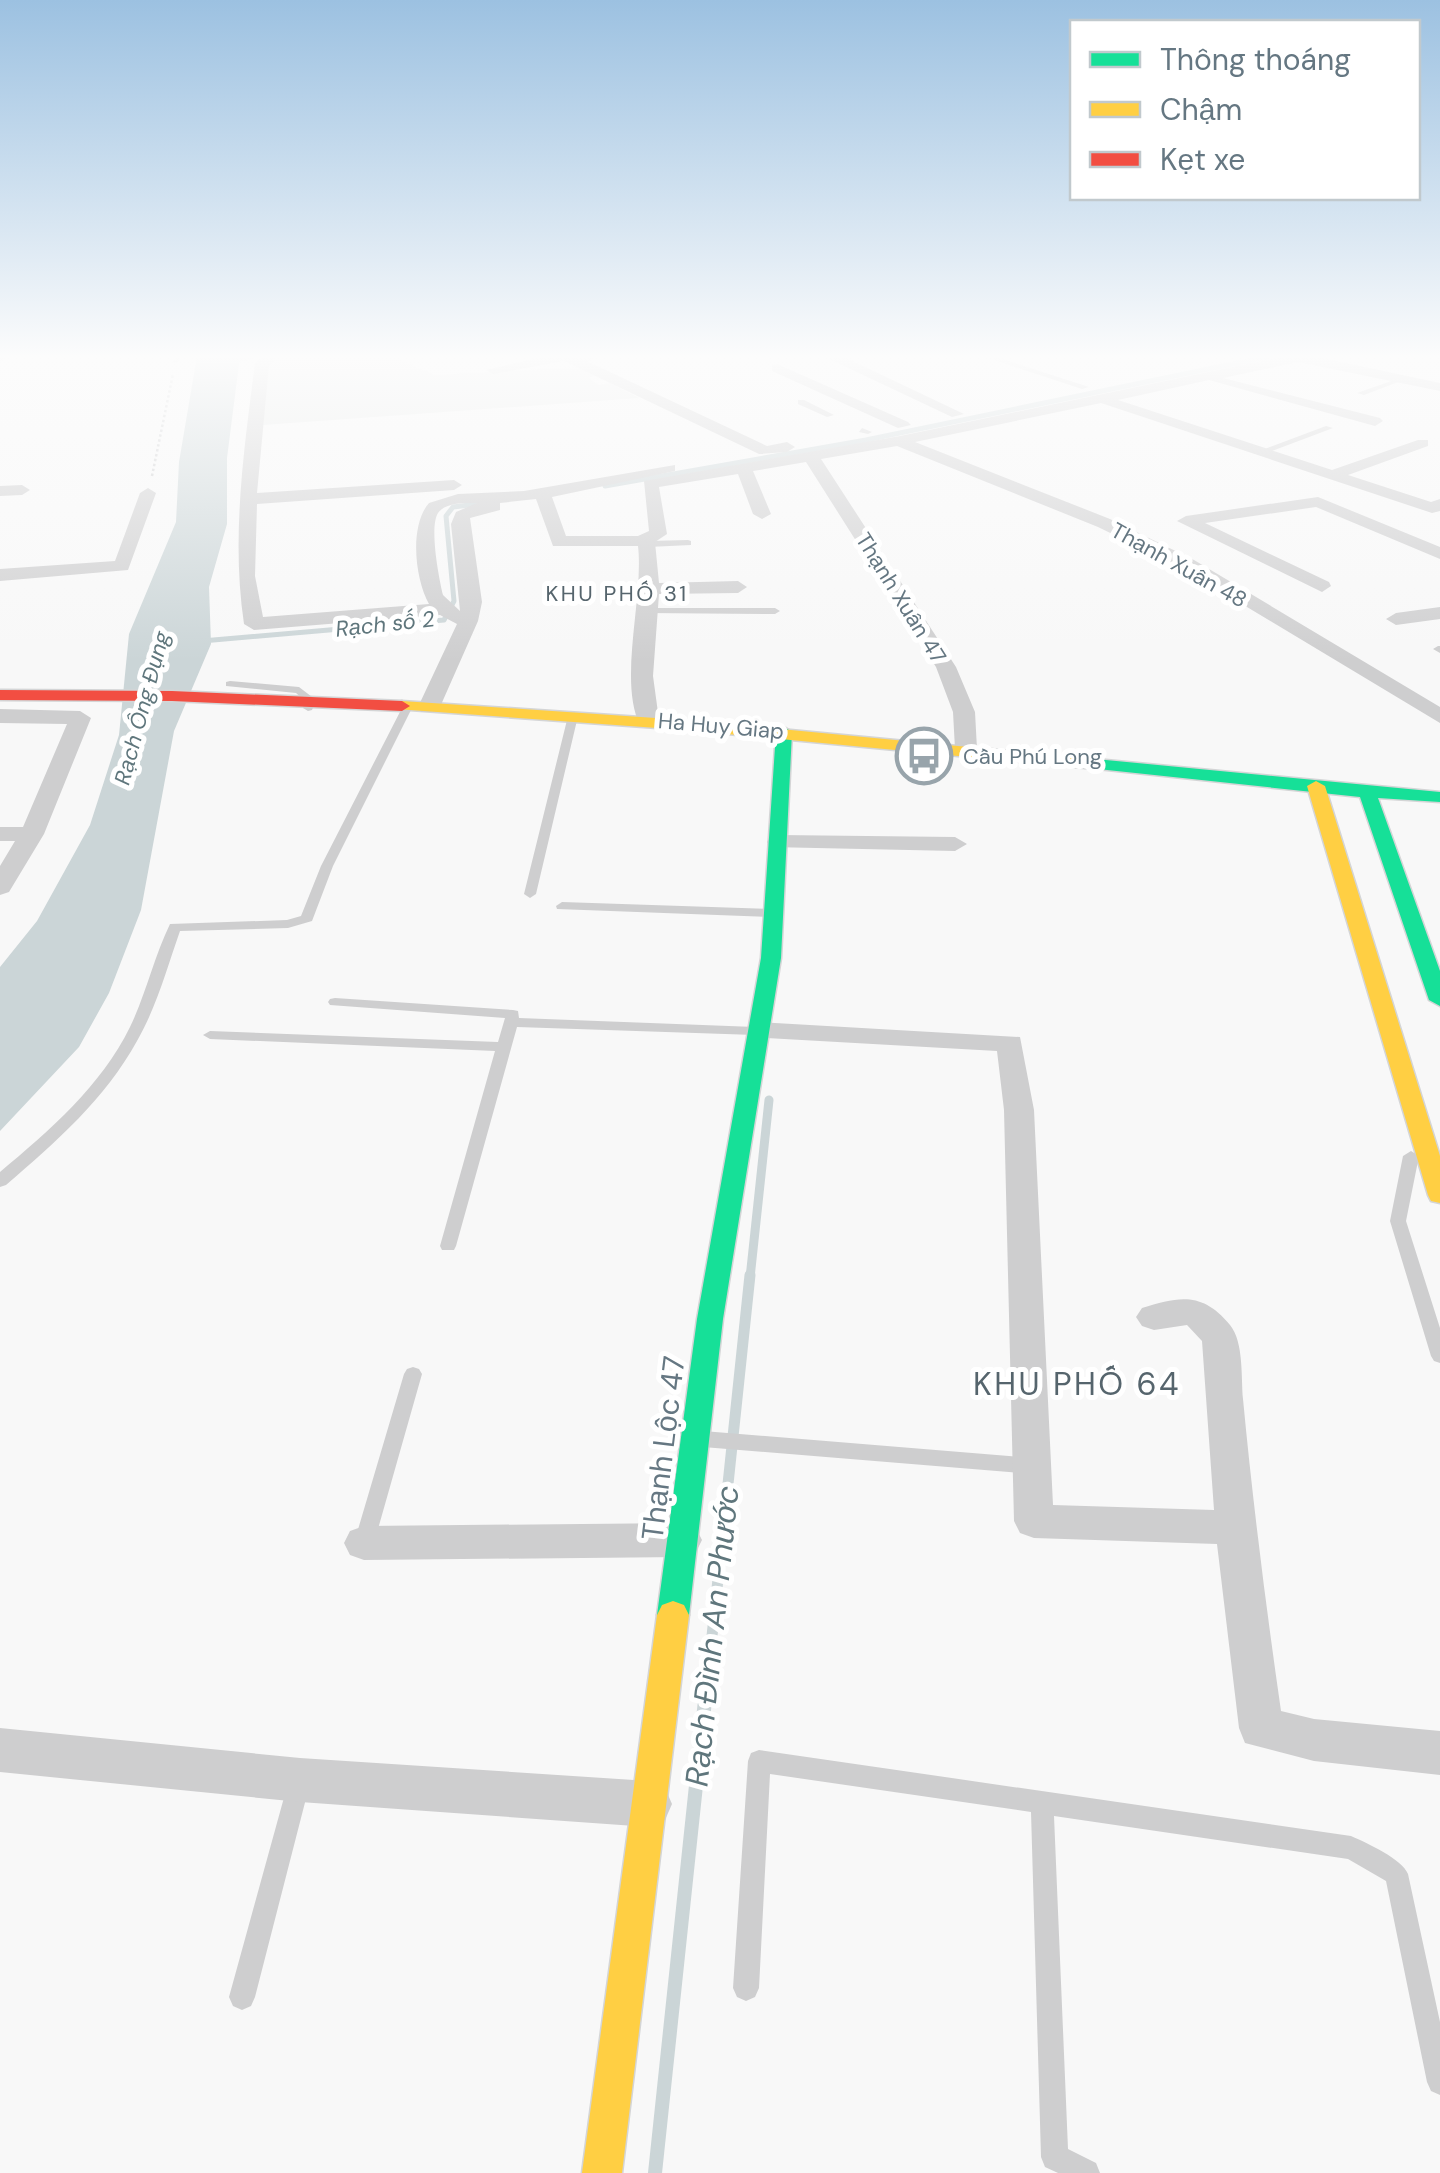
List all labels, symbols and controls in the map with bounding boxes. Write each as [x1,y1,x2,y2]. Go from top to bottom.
legend [1070,20,1420,200]
text: Thông thoáng [1160,40,1351,79]
text: Chậm [1160,90,1242,129]
text: Kẹt xe [1160,140,1245,179]
street label: Thạnh Xuân 48 [1106,516,1252,614]
street label: Thạnh Xuân 47 [849,527,953,669]
district label: KHU PHỐ 31 [545,579,689,608]
water label: Rạch số 2 [334,604,436,644]
water label: Rạch Ông Đụng [108,627,177,788]
street label: Ha Huy Giap [657,706,785,746]
bus stop icon: Cầu Phú Long [894,726,954,786]
place label: Cầu Phú Long [963,742,1102,771]
street label: Thạnh Lộc 47 [632,1354,694,1542]
district label: KHU PHỐ 64 [973,1363,1181,1405]
water label: Rạch Đình An Phước [675,1483,749,1789]

